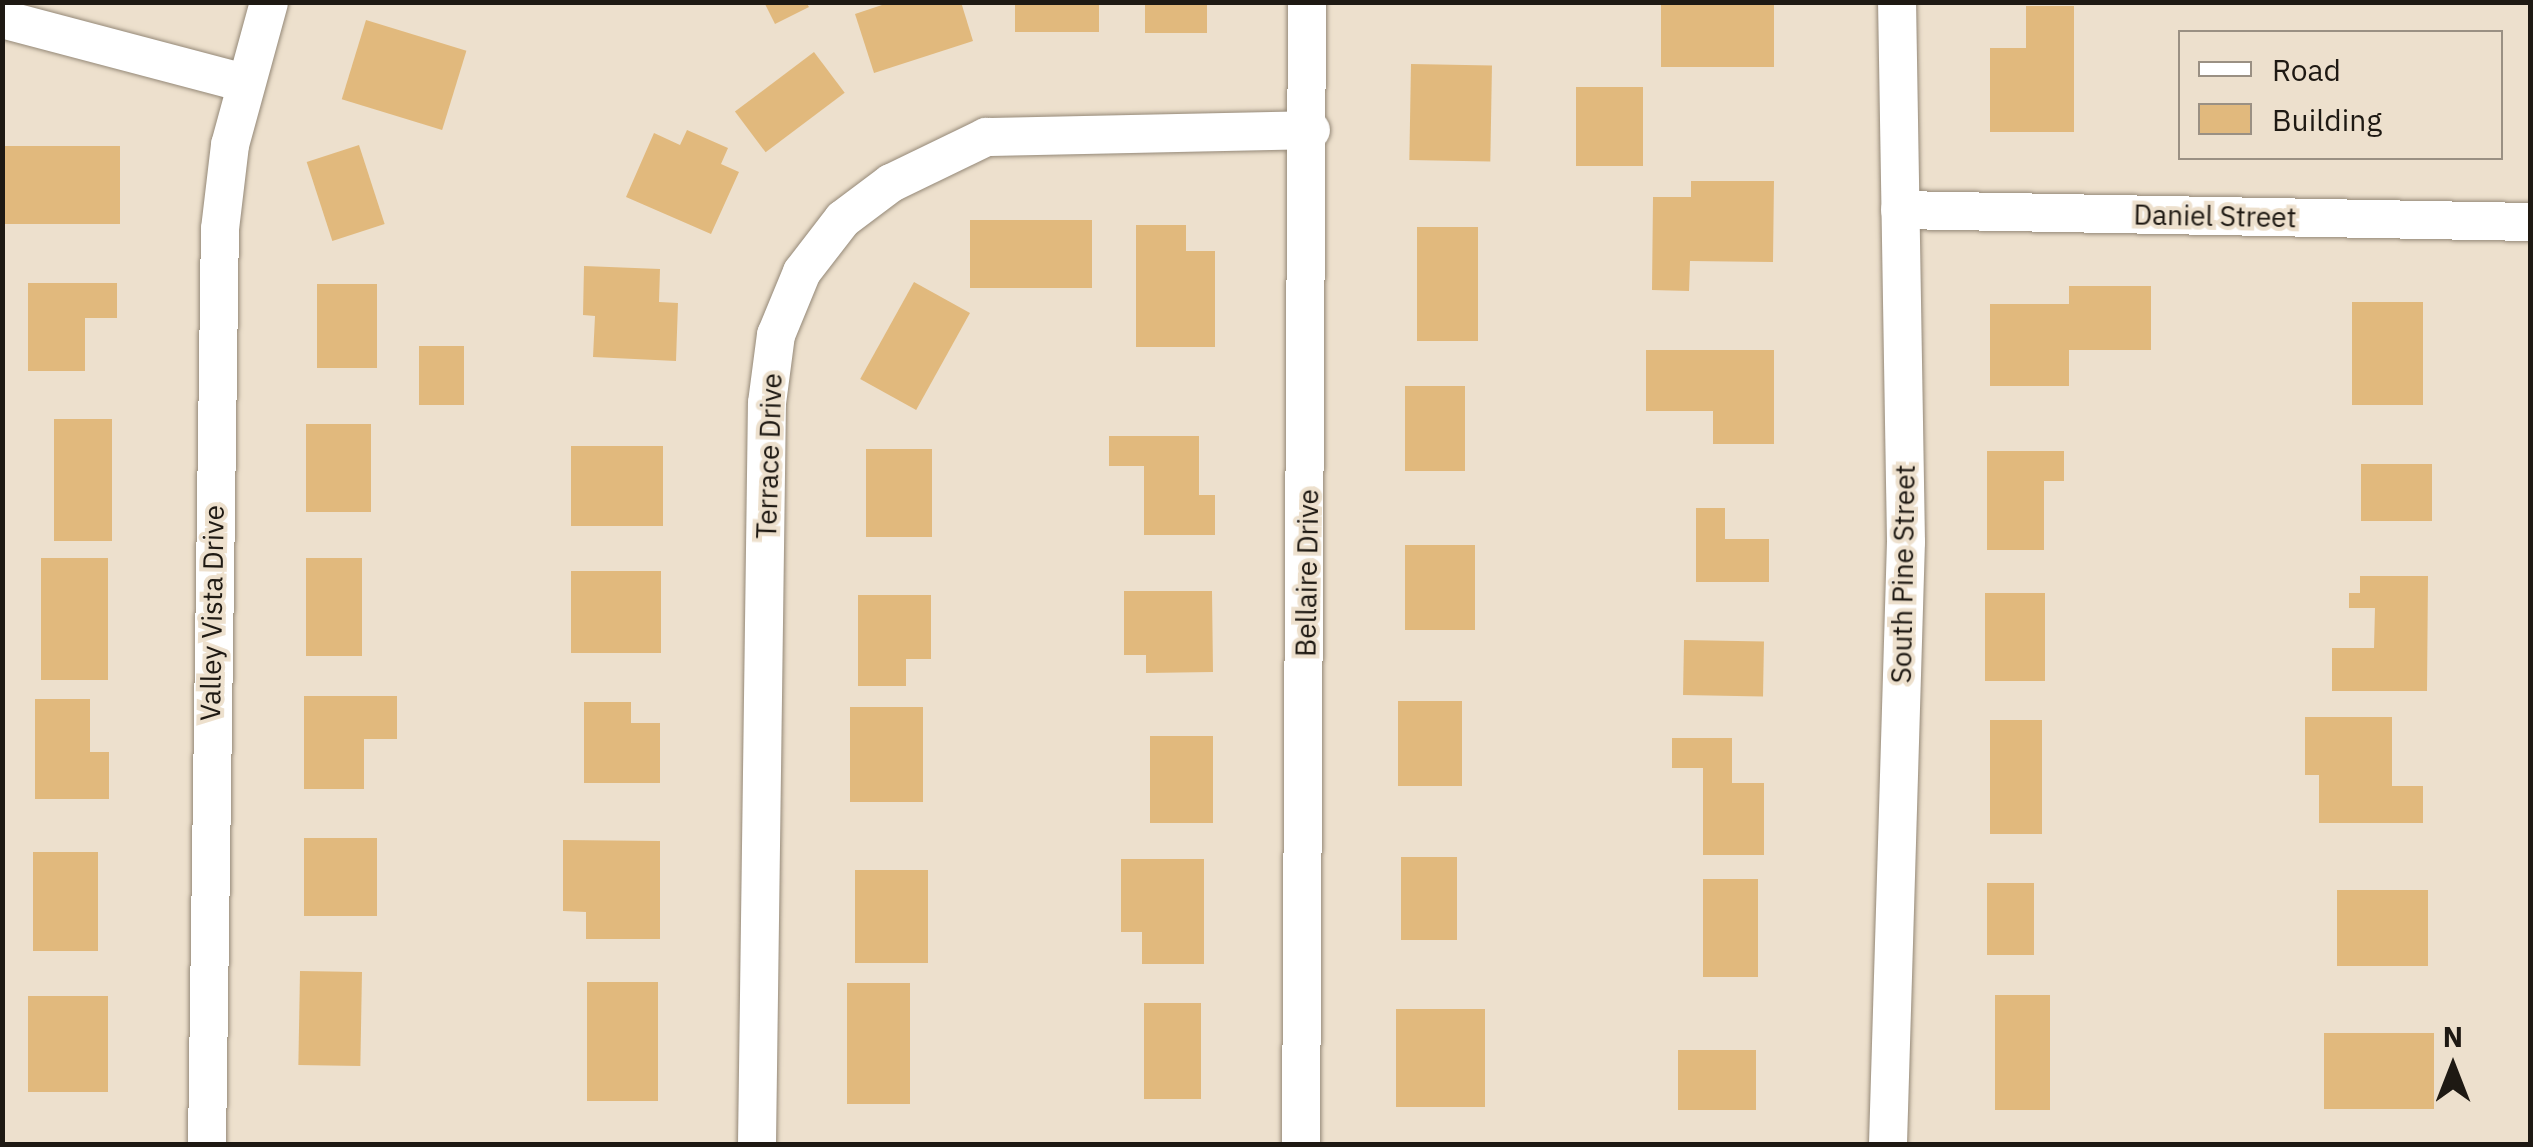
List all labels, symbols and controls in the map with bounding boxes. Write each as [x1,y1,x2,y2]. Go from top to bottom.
legend [2178,30,2503,160]
text: Road [2272,50,2341,89]
text: Building [2272,100,2382,139]
street label: Daniel Street [2133,198,2297,234]
street label: Terrace Drive [749,373,789,539]
street label: South Pine Street [1884,464,1922,684]
street label: Bellaire Drive [1289,489,1325,657]
street label: Valley Vista Drive [193,505,231,721]
north arrow [2403,1017,2503,1117]
text: N [2443,1018,2463,1055]

